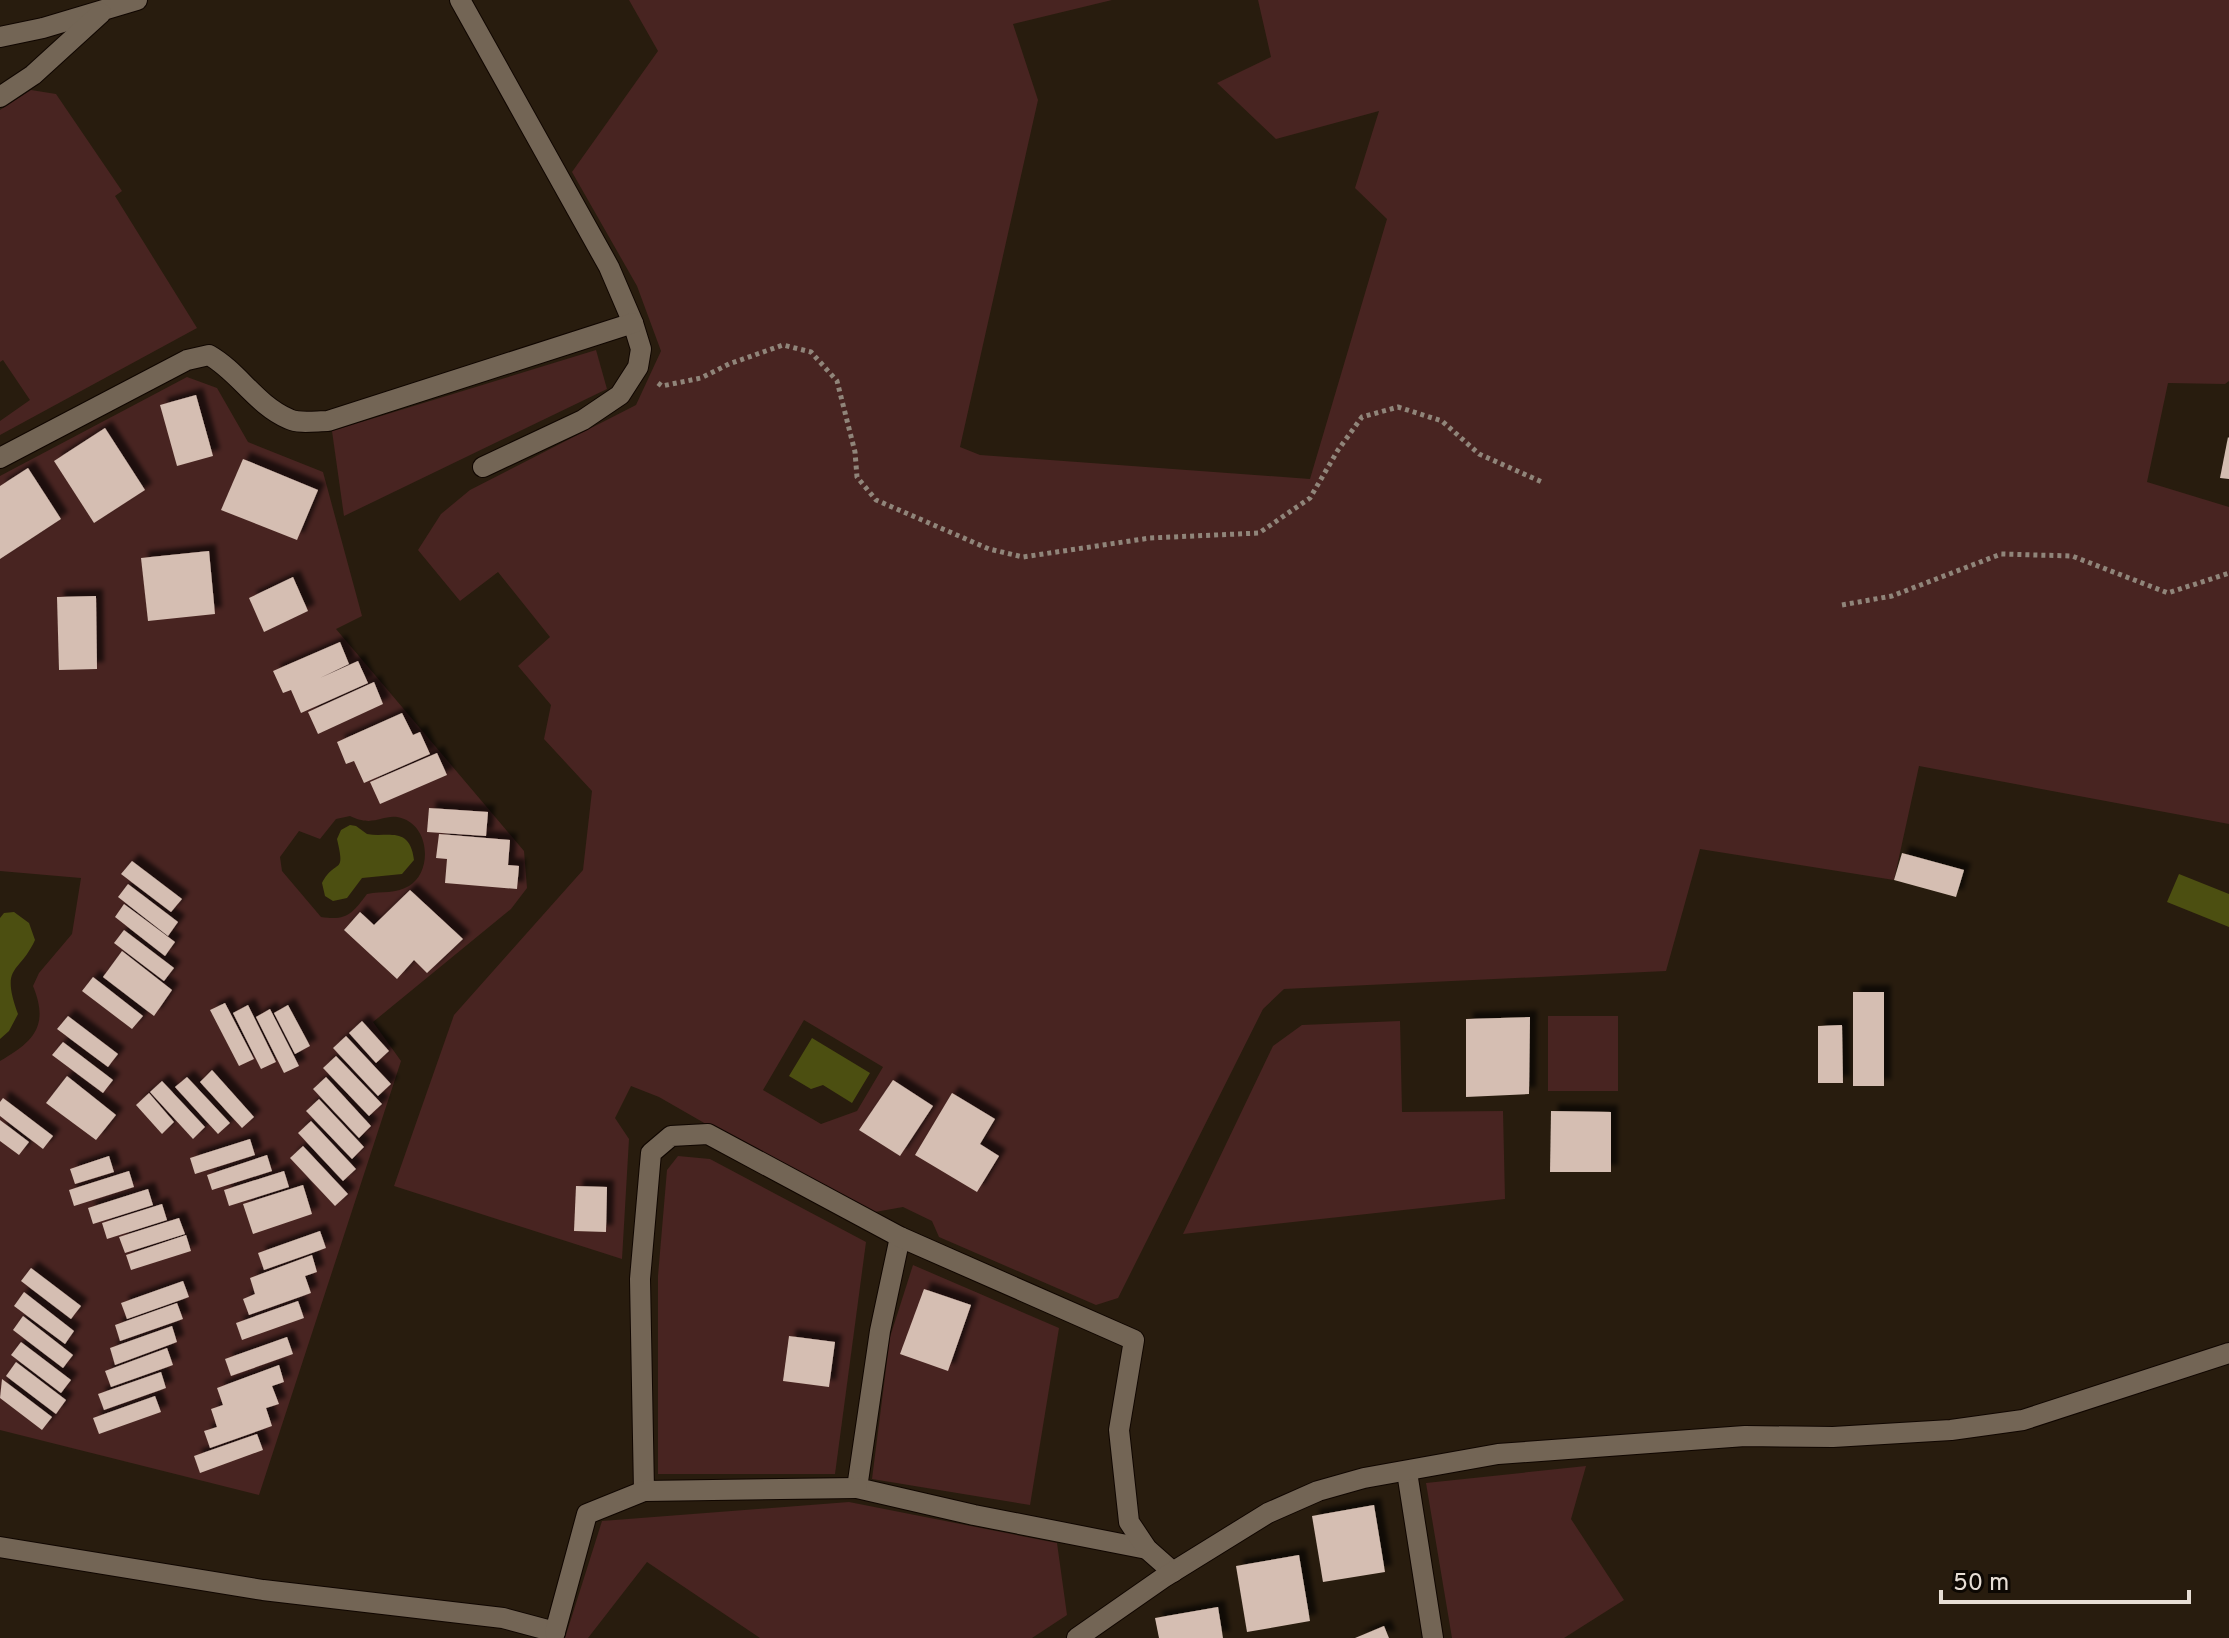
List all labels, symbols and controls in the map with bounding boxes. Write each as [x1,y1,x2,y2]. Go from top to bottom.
scale bar [1941,1554,2189,1604]
text: 50 m [1953,1569,2009,1599]

